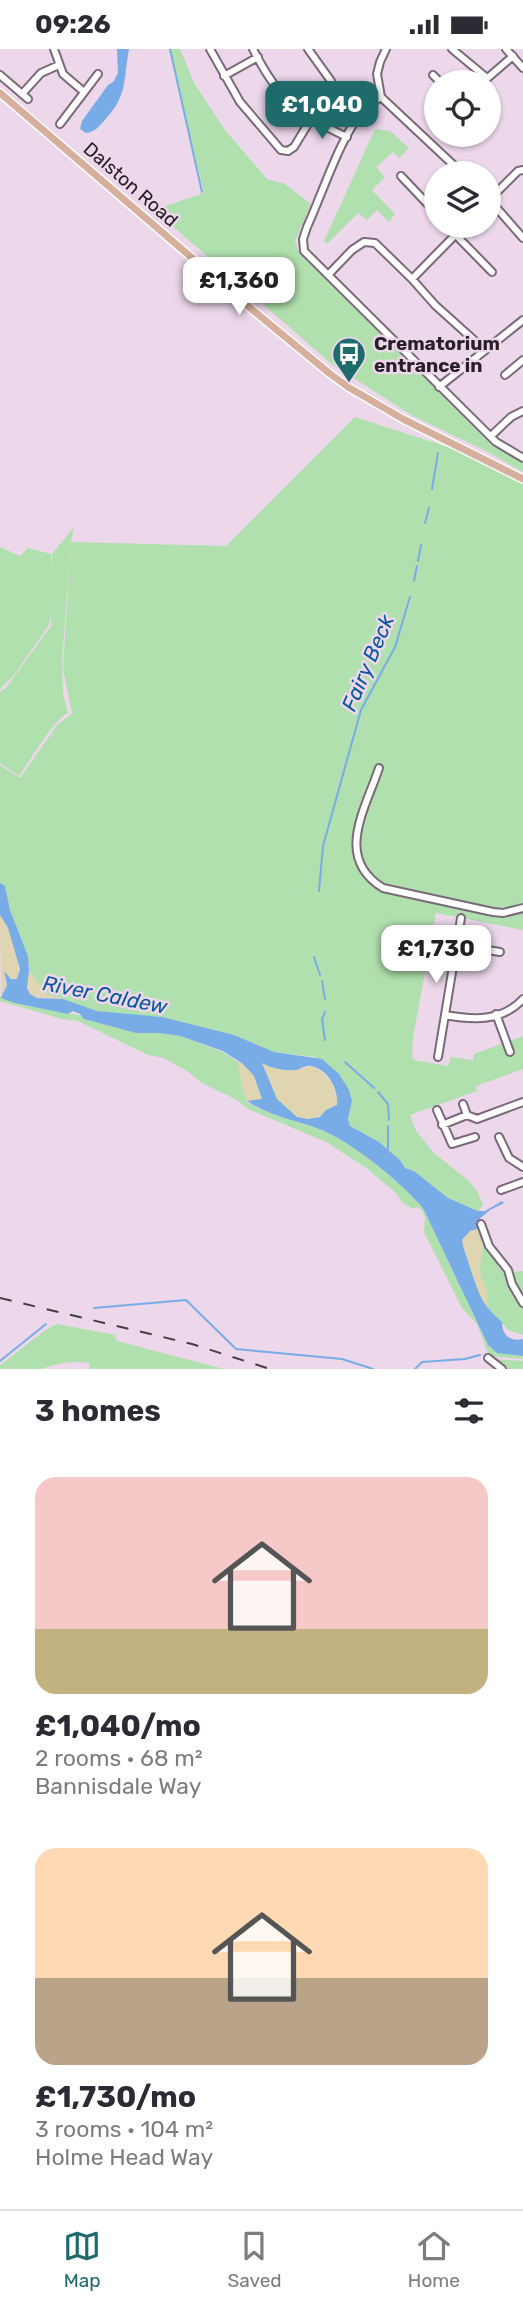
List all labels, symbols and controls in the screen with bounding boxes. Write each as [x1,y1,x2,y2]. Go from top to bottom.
text: 09:26 [35,9,111,40]
map controls [424,70,501,238]
button: locate [424,70,501,147]
pin: £1,040 [265,81,379,141]
text: £1,040 [281,90,363,118]
street label: Dalston Road [79,137,183,232]
button: layers [424,161,501,238]
pin: £1,360 [182,257,296,317]
text: £1,360 [199,266,279,294]
place label: Crematorium entrance in [374,332,500,377]
bus stop icon: Crematorium entrance in [330,335,368,384]
water label: Fairy Beck [336,610,399,715]
pin: £1,730 [379,925,493,985]
text: £1,730 [397,934,475,962]
water label: River Caldew [40,970,171,1019]
icon: filters [450,1392,488,1430]
text: 3 homes [35,1393,161,1429]
icon: home [199,1523,325,1649]
text: £1,040/mo [35,1708,201,1744]
text: 2 rooms · 68 m² [35,1744,203,1772]
text: Bannisdale Way [35,1772,201,1800]
icon: home [199,1894,325,2020]
text: £1,730/mo [35,2079,196,2115]
text: 3 rooms · 104 m² [35,2115,213,2143]
text: Holme Head Way [35,2143,213,2171]
tab: Map [63,2227,101,2292]
tab: Saved [227,2227,282,2292]
tab: Home [408,2227,460,2292]

